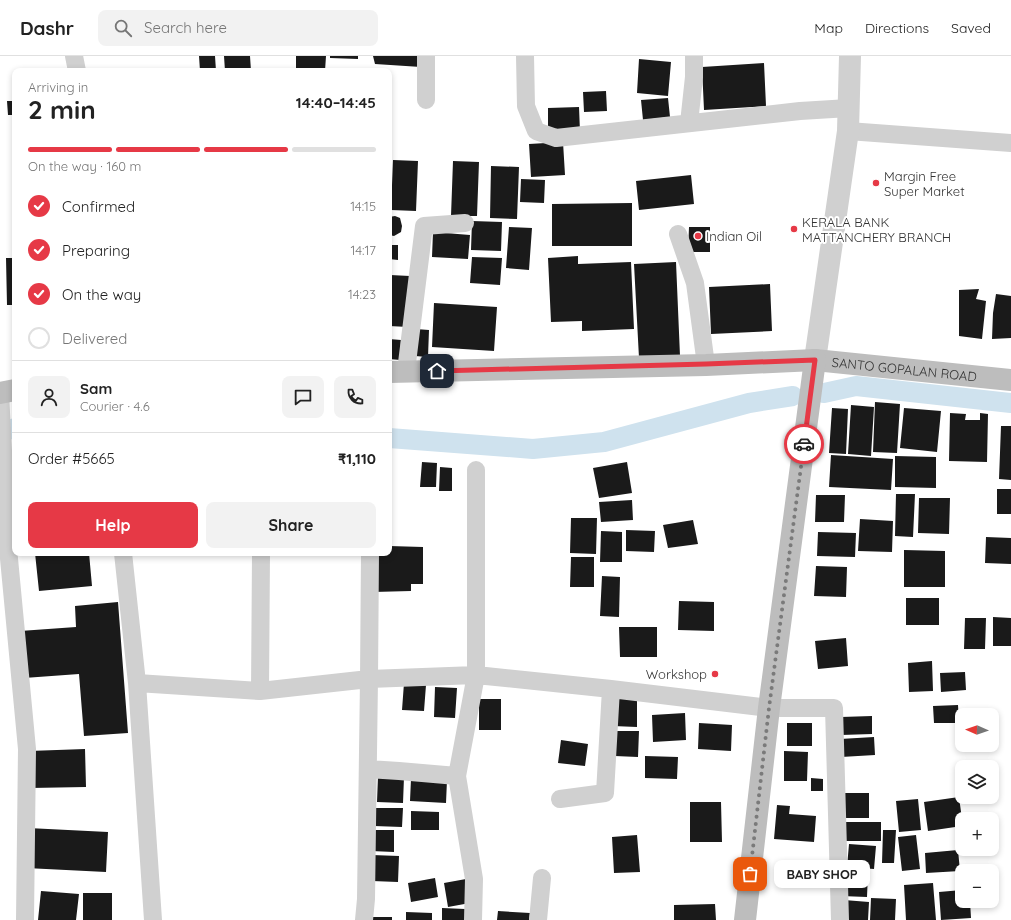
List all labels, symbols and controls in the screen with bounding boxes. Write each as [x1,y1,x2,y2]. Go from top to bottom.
search box [98,10,378,46]
text: Dashr [20,16,74,40]
icon: search [112,17,134,39]
text: Search here [144,18,227,37]
text: Map [814,19,843,37]
text: Directions [865,19,929,37]
text: Saved [951,19,991,37]
text: Arriving in [28,79,88,95]
text: 2 min [28,93,96,126]
text: 14:40–14:45 [296,93,376,112]
text: On the way · 160 m [28,158,141,174]
place label: Margin Free Super Market [884,168,965,199]
marker: Margin Free Super Market [871,178,881,188]
icon: check [28,195,50,217]
text: Confirmed [62,197,135,216]
text: 14:15 [350,198,376,214]
place label: KERALA BANK MATTANCHERY BRANCH [802,214,951,245]
marker: KERALA BANK MATTANCHERY BRANCH [789,224,799,234]
place label: Indian Oil [706,228,762,244]
marker: Indian Oil [693,231,703,241]
icon: check [28,239,50,261]
text: Preparing [62,241,130,260]
text: 14:17 [351,242,376,258]
icon: check [28,283,50,305]
text: On the way [62,285,141,304]
text: 14:23 [348,286,376,302]
text: Delivered [62,329,127,348]
pin [420,354,454,388]
street label: SANTO GOPALAN ROAD [831,354,978,384]
icon: home [426,360,448,382]
button: person [28,376,70,418]
button: chat [282,376,324,418]
button: phone [334,376,376,418]
text: Sam [80,379,112,398]
text: Courier · 4.6 [80,398,150,414]
courier [784,424,824,464]
icon: car [793,433,815,455]
text: Order #5665 [28,449,115,468]
text: ₹1,110 [338,449,376,468]
button: Help [28,502,198,548]
button: Share [206,502,376,548]
place label: Workshop [646,666,707,682]
marker: Workshop [710,669,720,679]
north arrow [955,708,999,752]
map controls [955,708,999,908]
button: layers [955,760,999,804]
button: + [955,812,999,856]
pin [733,857,767,891]
callout: BABY SHOP [774,860,870,888]
icon: bag [739,863,761,885]
button: − [955,864,999,908]
text: BABY SHOP [786,866,858,882]

